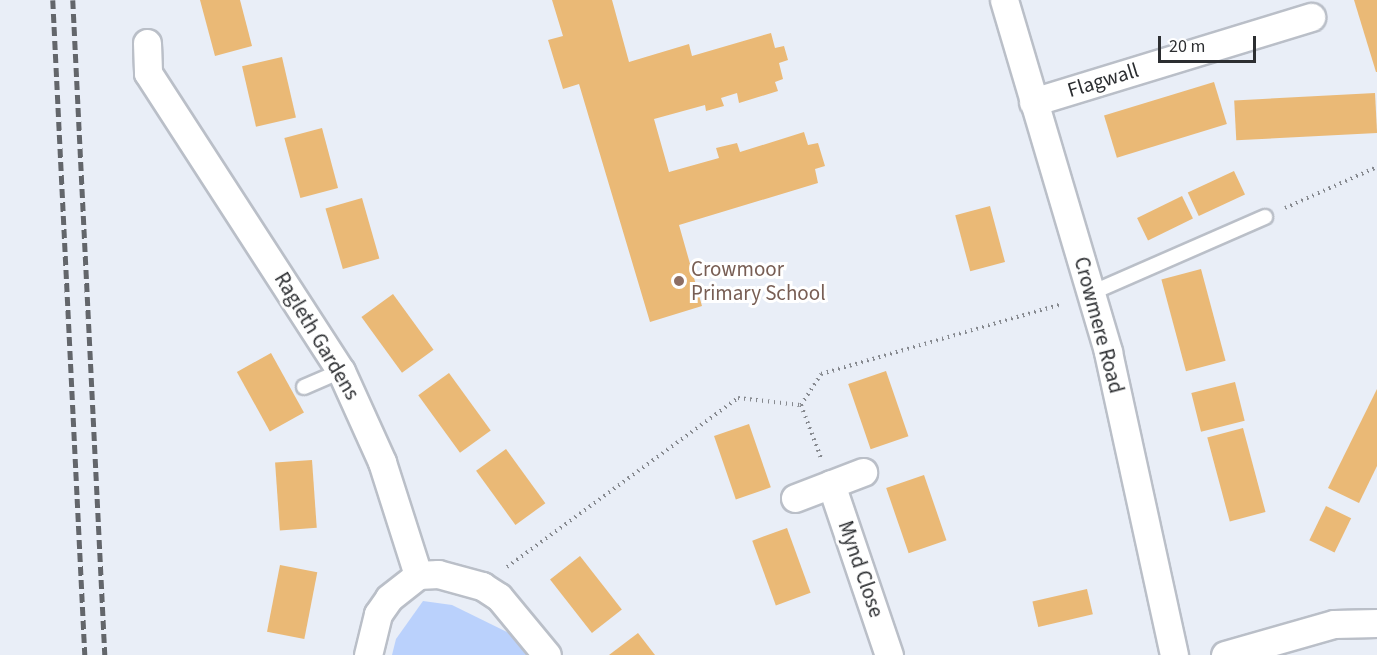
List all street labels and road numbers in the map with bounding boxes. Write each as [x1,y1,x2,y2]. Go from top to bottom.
street label: Flagwall [1064,57,1142,103]
street label: Crowmere Road [1069,254,1129,396]
street label: Ragleth Gardens [269,268,365,404]
street label: Mynd Close [833,517,889,621]

